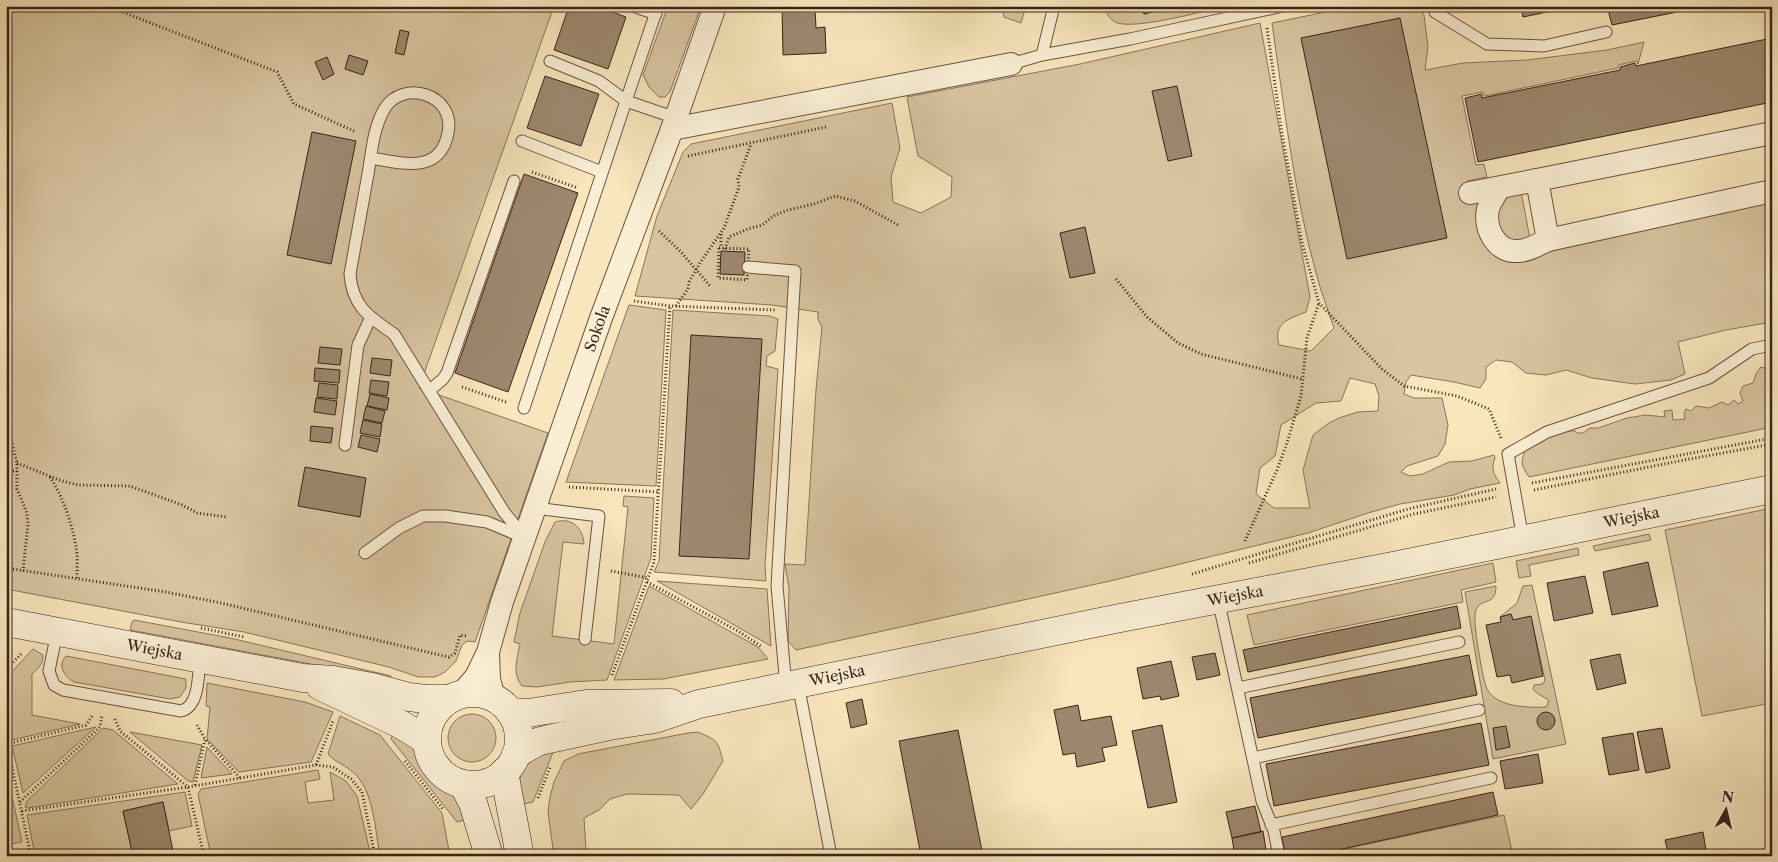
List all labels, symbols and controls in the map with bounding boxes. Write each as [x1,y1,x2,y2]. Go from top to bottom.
street label: Sokola [580,302,614,354]
street label: Wiejska [1601,502,1661,532]
street label: Wiejska [1205,581,1265,610]
street label: Wiejska [124,635,184,664]
street label: Wiejska [807,660,867,690]
north arrow [1700,784,1750,834]
text: N [1721,787,1735,807]

